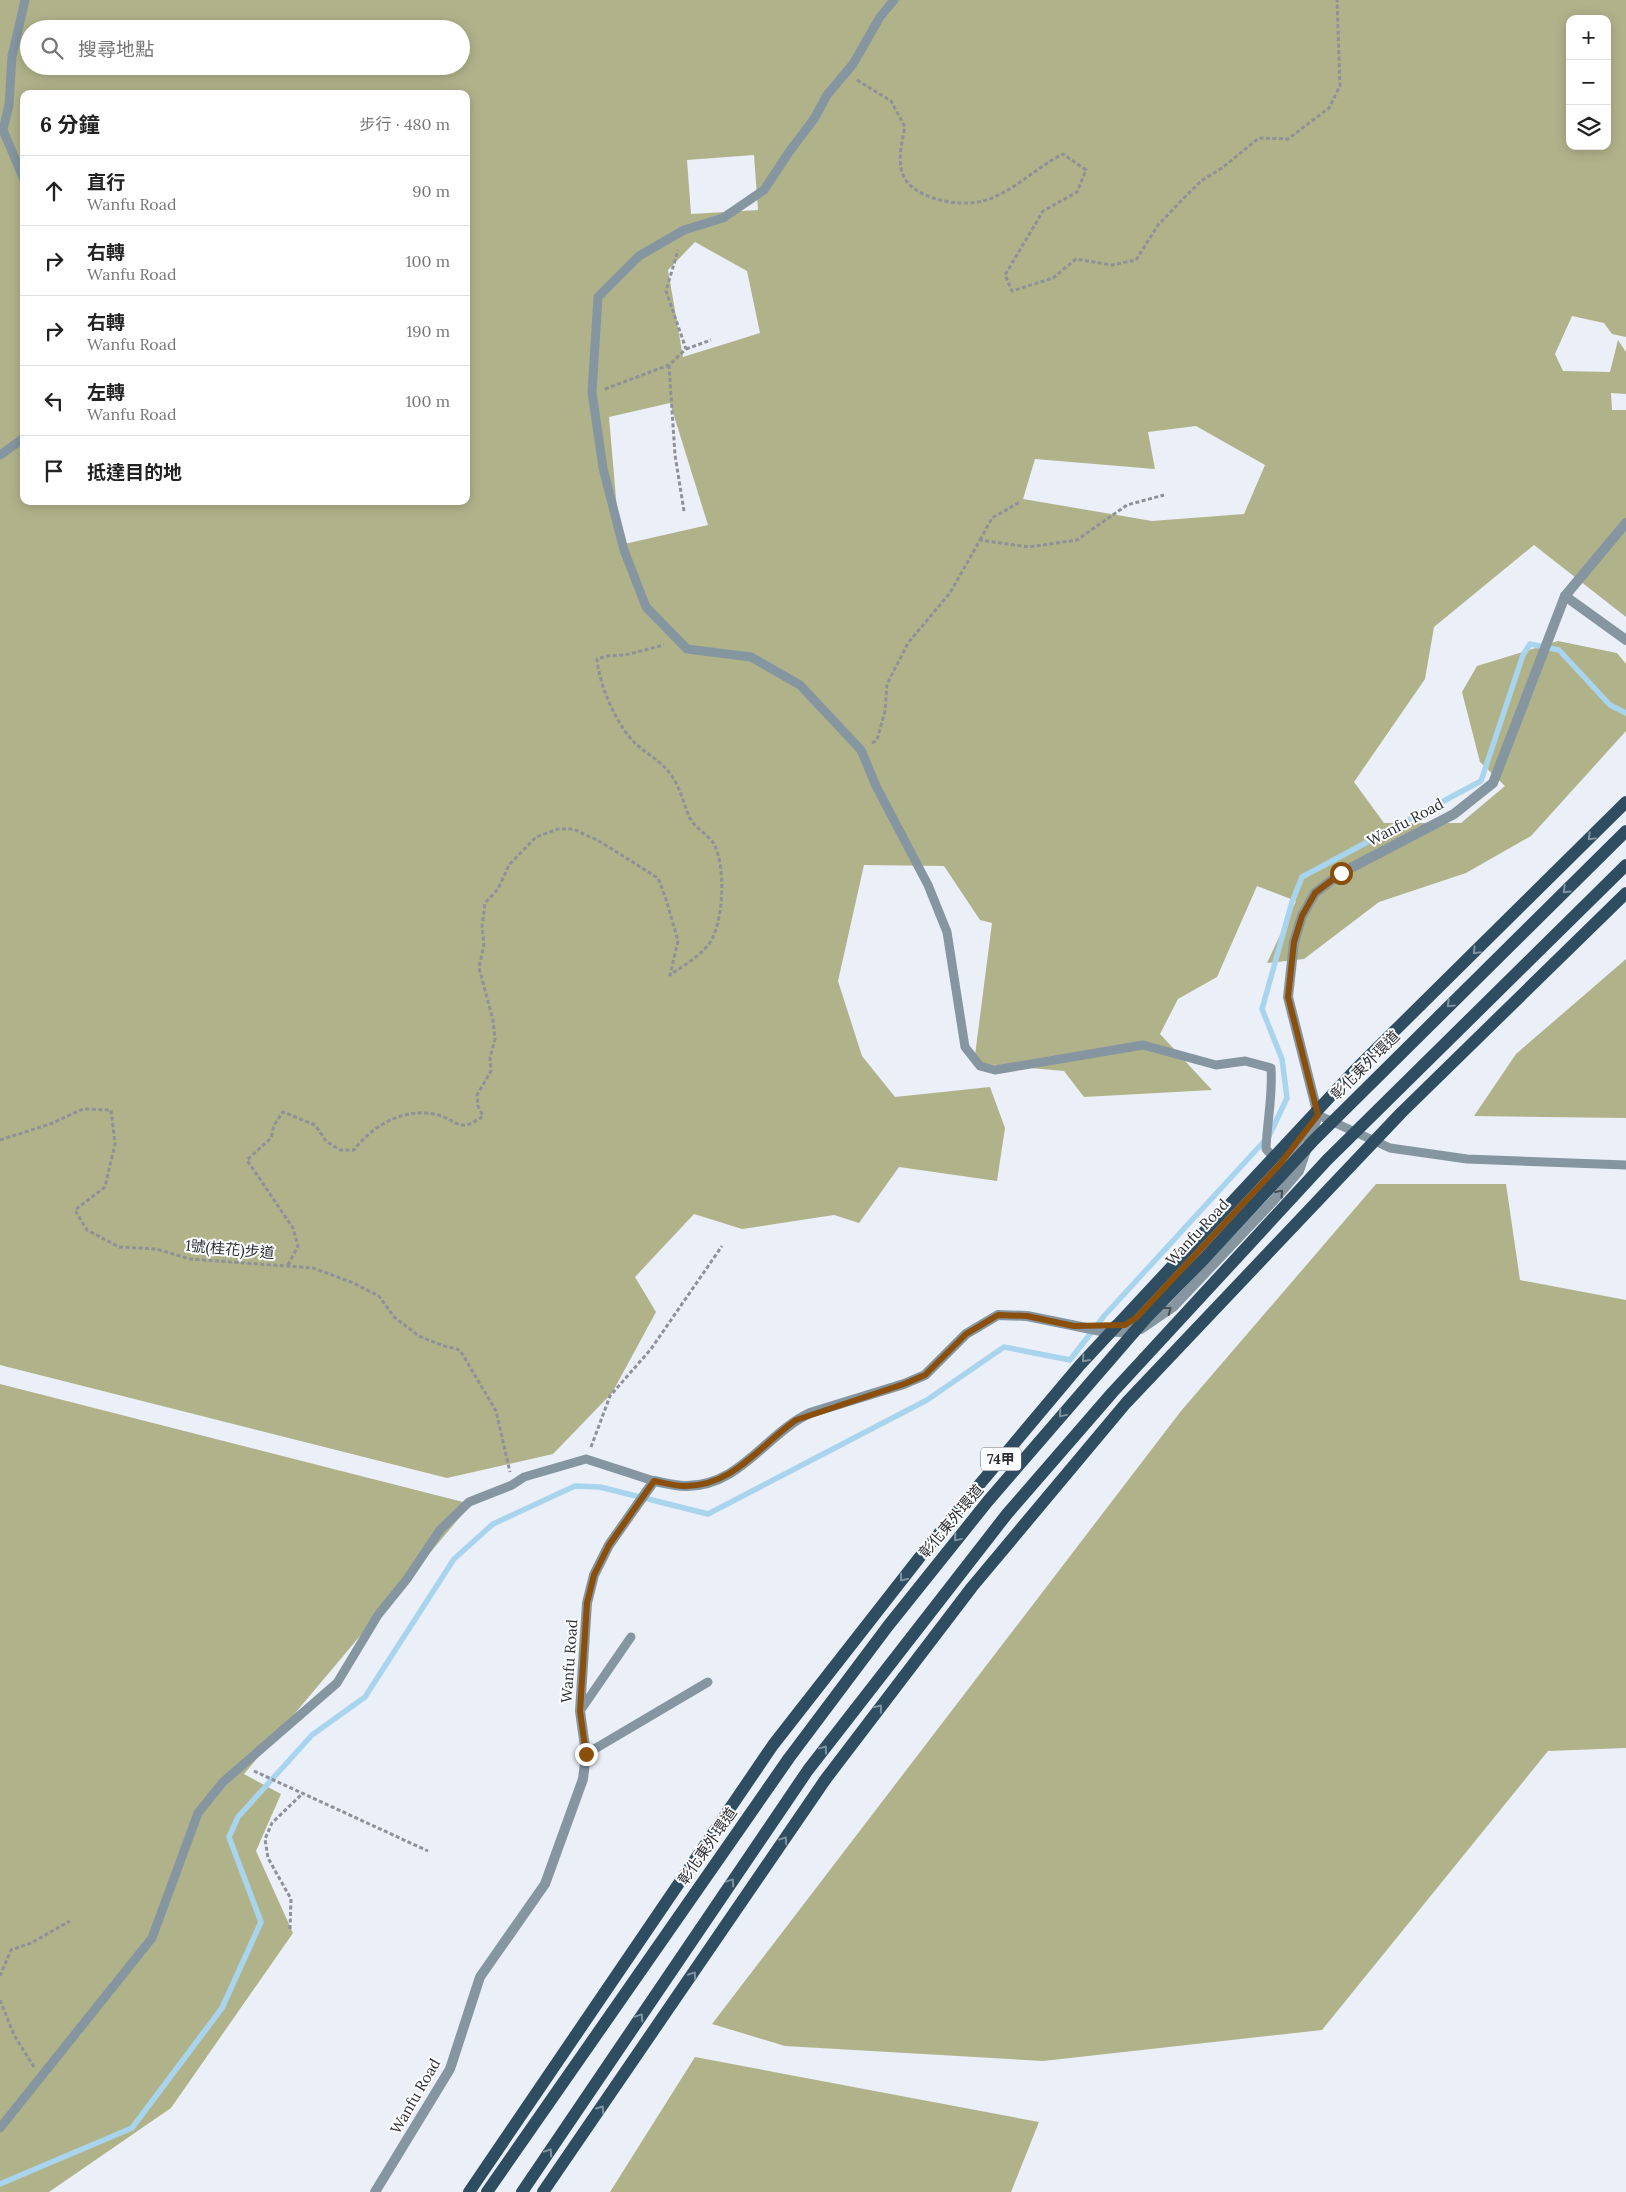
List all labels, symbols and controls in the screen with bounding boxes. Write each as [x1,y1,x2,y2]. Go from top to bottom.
map controls [1566,15,1611,150]
button: + [1566,15,1611,60]
search box [20,20,470,75]
icon: search [38,34,66,62]
text: 搜尋地點 [78,37,154,61]
button: − [1566,60,1611,105]
button: layers [1566,105,1611,150]
text: 6 分鐘 [40,111,100,138]
text: 步行 · 480 m [359,114,450,134]
text: 直行 [87,170,125,194]
icon: ahead [40,177,68,205]
text: 90 m [412,181,450,201]
text: Wanfu Road [87,194,177,214]
text: 右轉 [87,240,125,264]
icon: right [40,247,68,275]
text: 100 m [406,251,450,271]
text: Wanfu Road [87,264,177,284]
text: 右轉 [87,310,125,334]
icon: right [40,317,68,345]
text: 190 m [406,321,450,341]
text: Wanfu Road [87,334,177,354]
text: 左轉 [87,380,125,404]
icon: left [40,387,68,415]
text: 100 m [406,391,450,411]
text: Wanfu Road [87,404,177,424]
icon: arrive [40,457,68,485]
text: 抵達目的地 [87,460,182,484]
street label: Wanfu Road [1363,794,1447,850]
one-way arrow [1588,831,1597,840]
route start [1330,862,1353,885]
one-way arrow [1563,884,1572,893]
one-way arrow [1473,945,1482,954]
one-way arrow [1447,998,1456,1007]
street label: 彰化東外環道 [1326,1026,1404,1104]
one-way arrow [1274,1189,1283,1198]
street label: Wanfu Road [1161,1195,1233,1269]
street label: 1號(桂花)步道 [184,1236,275,1263]
one-way arrow [1162,1307,1172,1316]
one-way arrow [1082,1354,1091,1363]
one-way arrow [1059,1408,1068,1417]
road number: 74甲 [981,1448,1021,1470]
street label: 彰化東外環道 [915,1480,987,1562]
one-way arrow [954,1533,963,1542]
one-way arrow [900,1572,909,1582]
street label: Wanfu Road [557,1618,581,1704]
one-way arrow [873,1705,881,1714]
route end [575,1743,598,1766]
one-way arrow [818,1746,826,1755]
street label: 彰化東外環道 [673,1804,741,1888]
one-way arrow [778,1837,787,1846]
one-way arrow [725,1879,735,1888]
one-way arrow [687,1971,696,1980]
one-way arrow [634,2013,643,2023]
street label: Wanfu Road [386,2055,444,2137]
one-way arrow [595,2105,604,2114]
one-way arrow [543,2148,552,2157]

